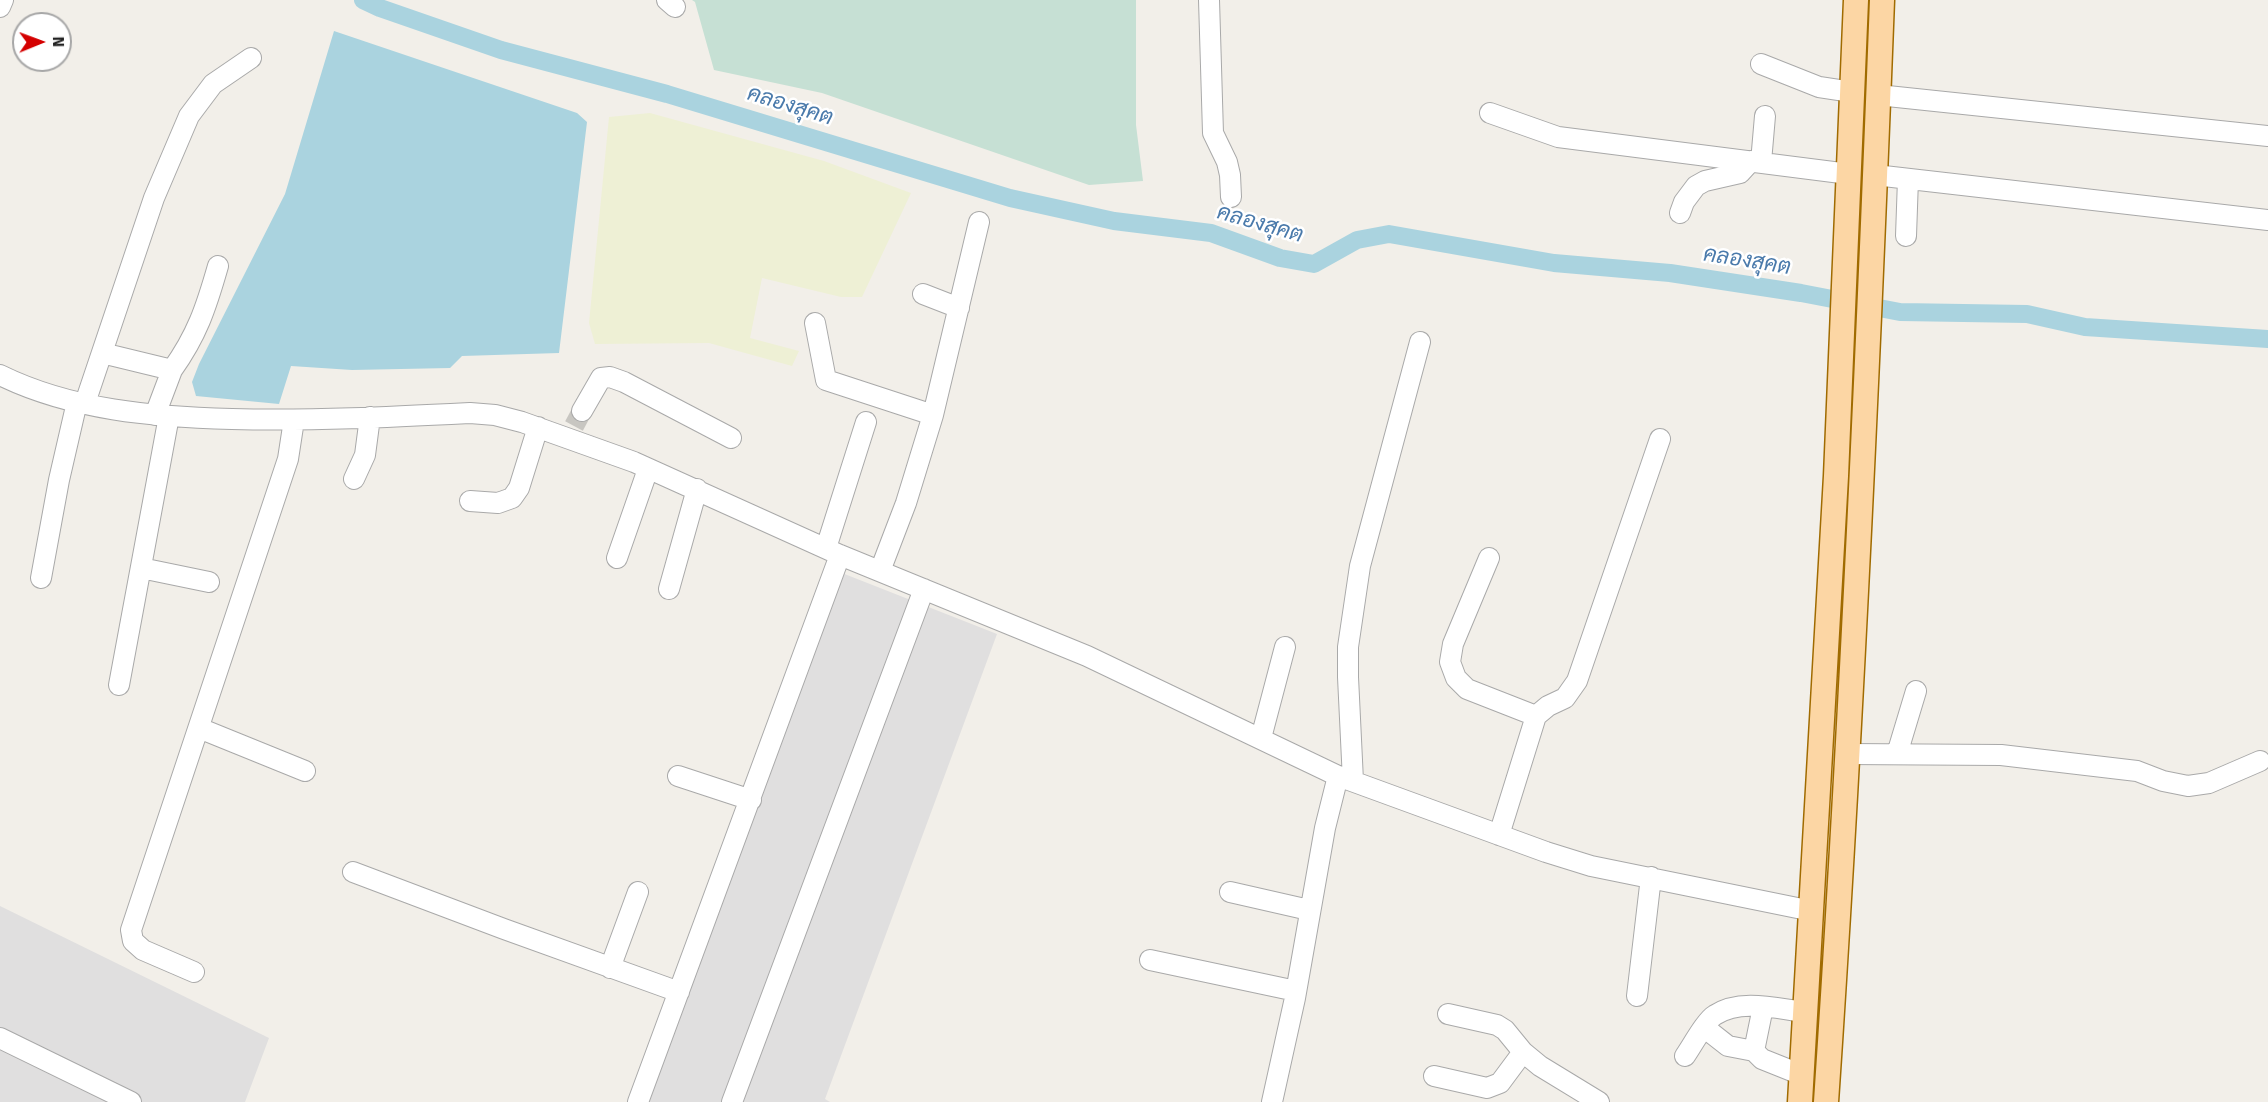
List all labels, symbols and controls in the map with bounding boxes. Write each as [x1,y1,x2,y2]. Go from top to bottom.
north arrow [12,12,72,72]
text: N [49,36,68,47]
water label: คลองสุคต [744,80,836,132]
water label: คลองสุคต [1214,199,1306,249]
water label: คลองสุคต [1701,241,1793,281]

